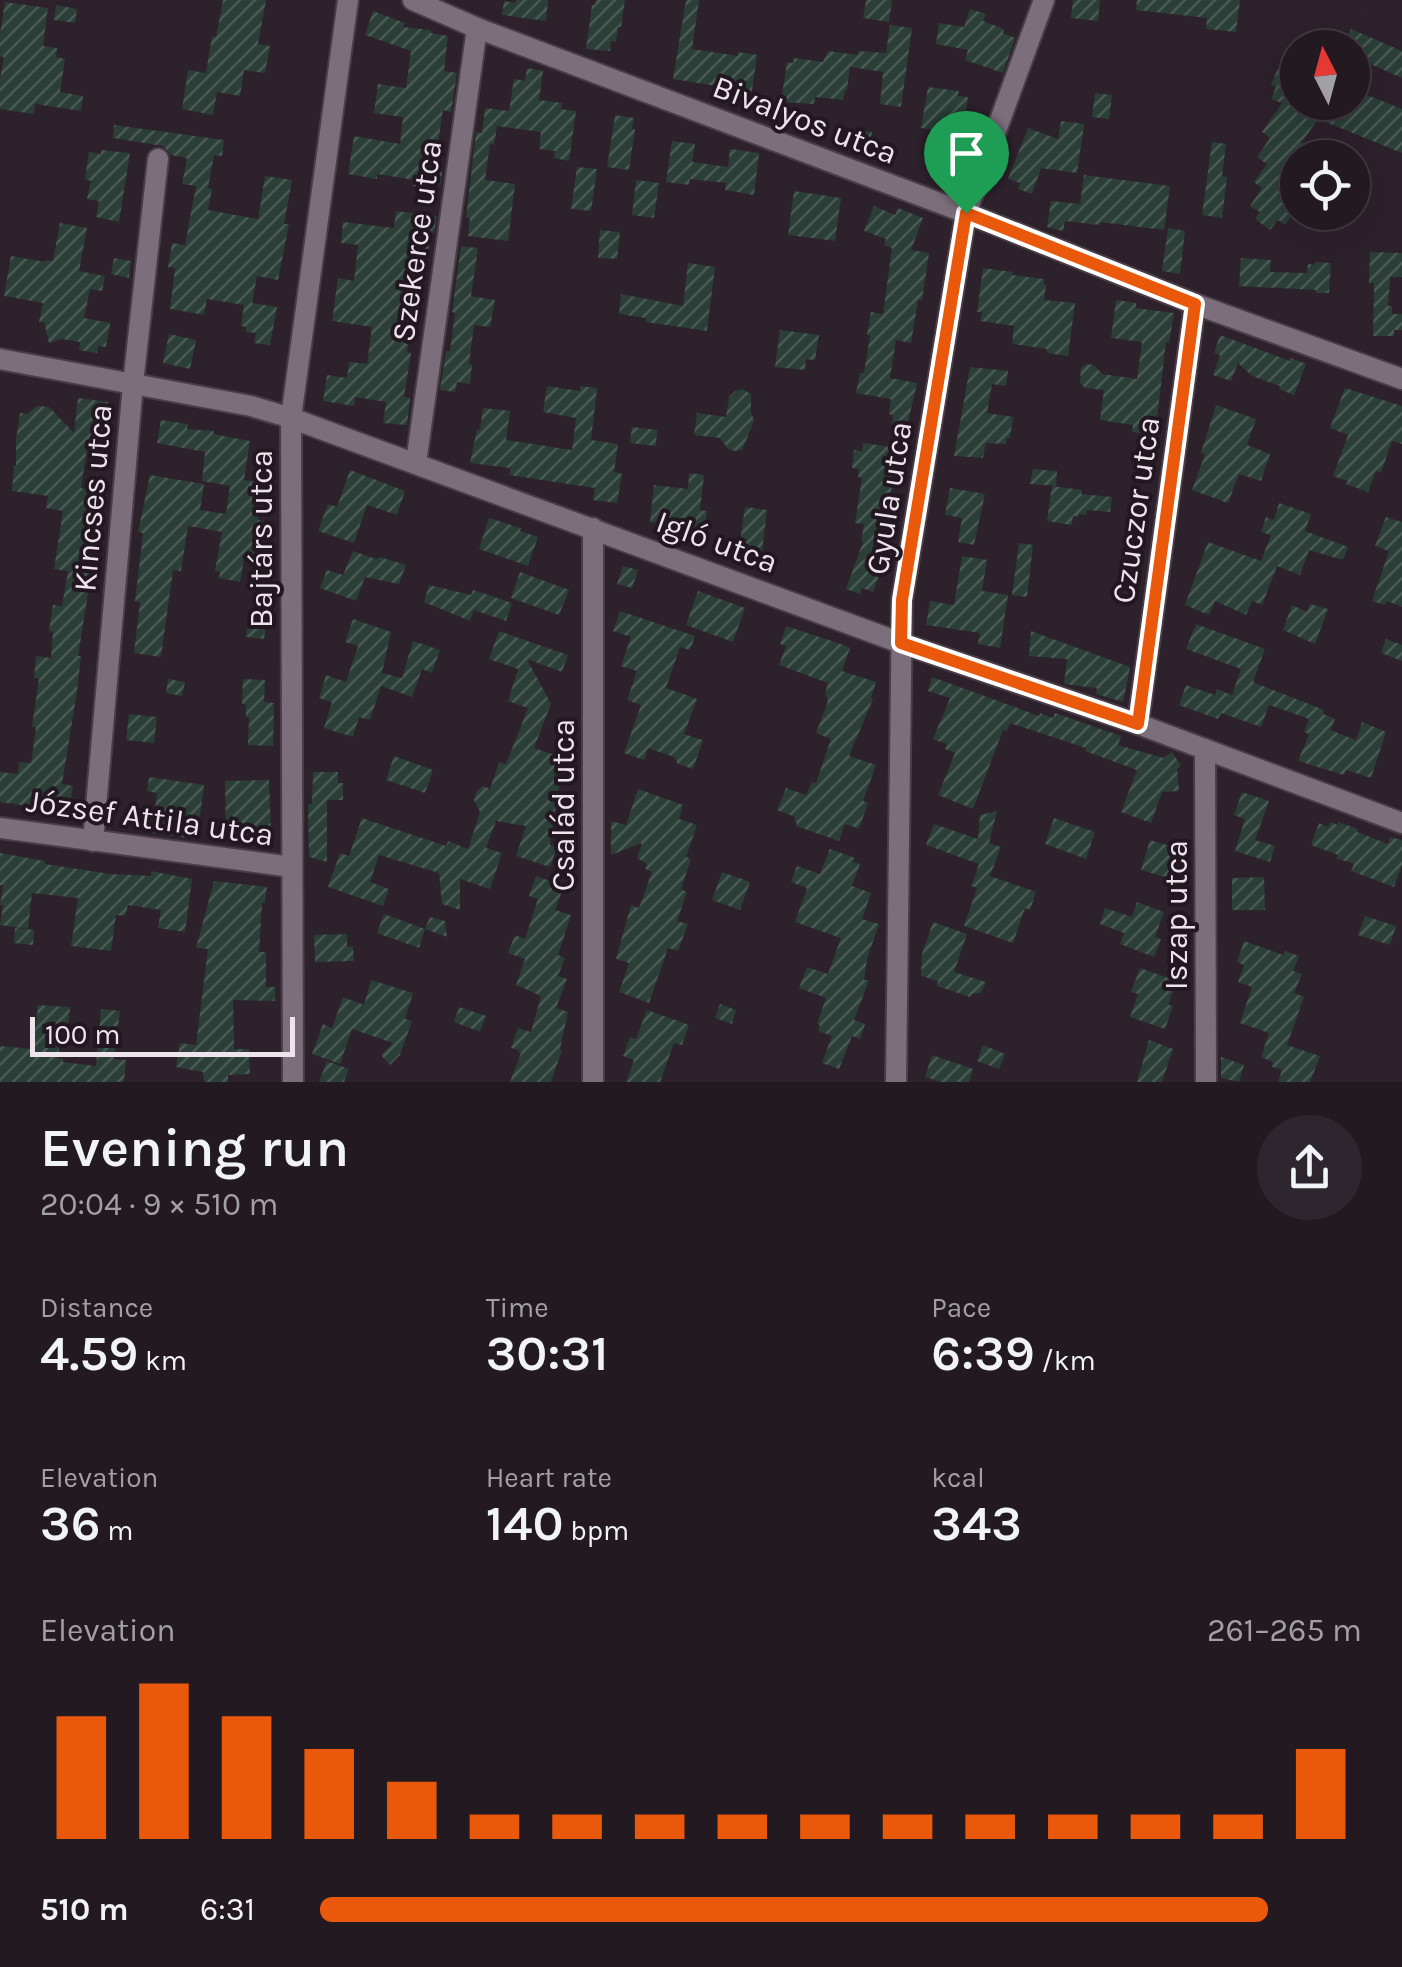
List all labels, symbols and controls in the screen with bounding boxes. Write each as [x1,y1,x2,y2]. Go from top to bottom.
north arrow [1280,30,1370,120]
map controls [1280,30,1370,230]
street label: Bivalyos utca [708,68,902,172]
pin [924,111,1009,214]
icon: arrive [939,126,994,181]
street label: Szekerce utca [385,138,449,344]
button: locate [1280,140,1370,230]
street label: Kincses utca [66,403,120,593]
street label: Czuczor utca [1105,414,1167,606]
street label: Gyula utca [859,419,919,577]
street label: Bajtárs utca [243,450,280,628]
street label: Igló utca [651,503,783,581]
street label: Család utca [545,719,582,891]
street label: József Attila utca [24,782,276,854]
street label: Iszap utca [1158,840,1195,990]
scale bar [30,1012,295,1056]
text: 100 m [45,1018,120,1051]
button: share [1257,1115,1362,1220]
text: Evening run [40,1116,349,1180]
text: 20:04 · 9 × 510 m [40,1186,278,1223]
text: Distance [40,1291,153,1324]
text: Time [486,1291,549,1324]
text: Pace [931,1291,991,1324]
text: 4.59 [40,1324,138,1383]
text: 30:31 [486,1324,609,1383]
text: 6:39 [931,1324,1035,1383]
text: km [138,1344,187,1377]
text: /km [1035,1344,1096,1377]
text: Elevation [40,1461,159,1494]
text: Heart rate [486,1461,612,1494]
text: kcal [931,1461,985,1494]
text: 36 [40,1494,101,1553]
text: 140 [486,1494,563,1553]
text: 343 [931,1494,1022,1553]
text: m [101,1514,133,1547]
text: bpm [563,1514,629,1547]
text: Elevation [40,1612,175,1649]
text: 261–265 m [1207,1612,1362,1649]
text: 510 m [40,1891,129,1928]
text: 6:31 [200,1891,255,1928]

